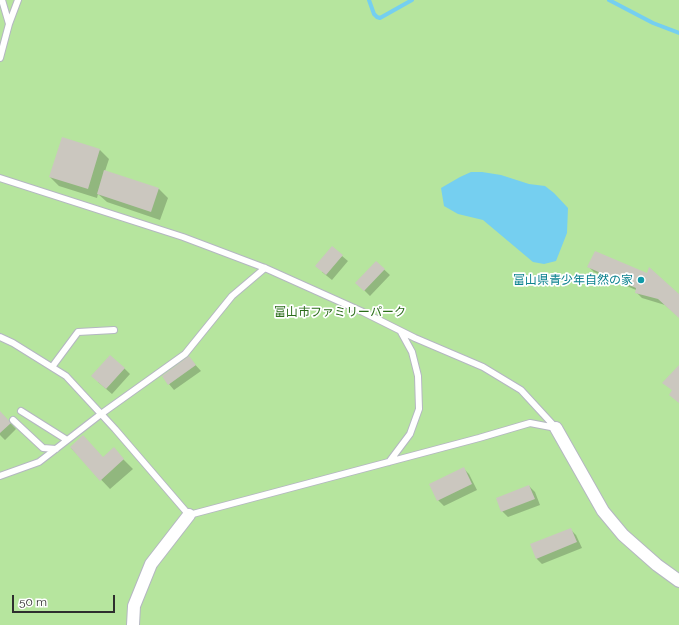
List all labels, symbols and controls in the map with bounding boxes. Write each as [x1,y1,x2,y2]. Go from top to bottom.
place label: 富山県青少年自然の家 [513,273,633,287]
marker: 富山県青少年自然の家 [636,275,646,285]
park label: 富山市ファミリーパーク [274,305,406,319]
scale bar [14,587,117,613]
text: 50 m [19,595,47,609]

